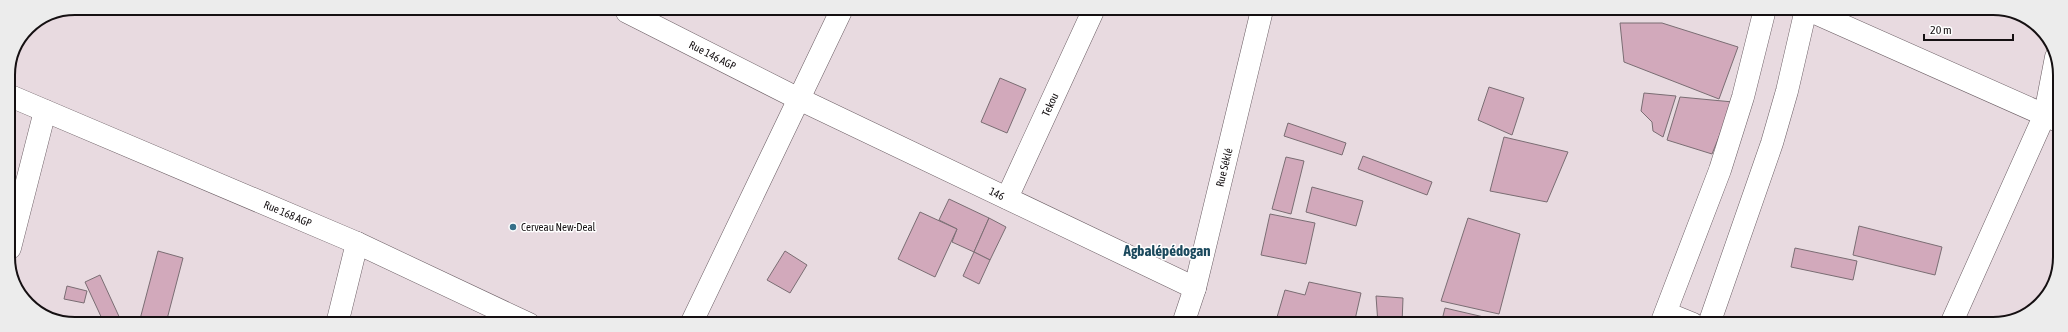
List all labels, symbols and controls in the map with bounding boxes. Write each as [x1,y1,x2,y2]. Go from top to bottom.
scale bar [1924,16,2013,42]
text: 20 m [1930,23,1952,37]
street label: Rue 146 AGP [687,38,738,72]
street label: Tekou [1040,91,1061,118]
street label: Rue Séklé [1214,147,1235,188]
street label: 146 [987,185,1006,202]
street label: Rue 168 AGP [262,198,314,229]
place label: Cerveau New-Deal [521,221,595,233]
marker: Cerveau New-Deal [508,222,518,232]
district label: Agbalépédogan [1123,242,1210,259]

